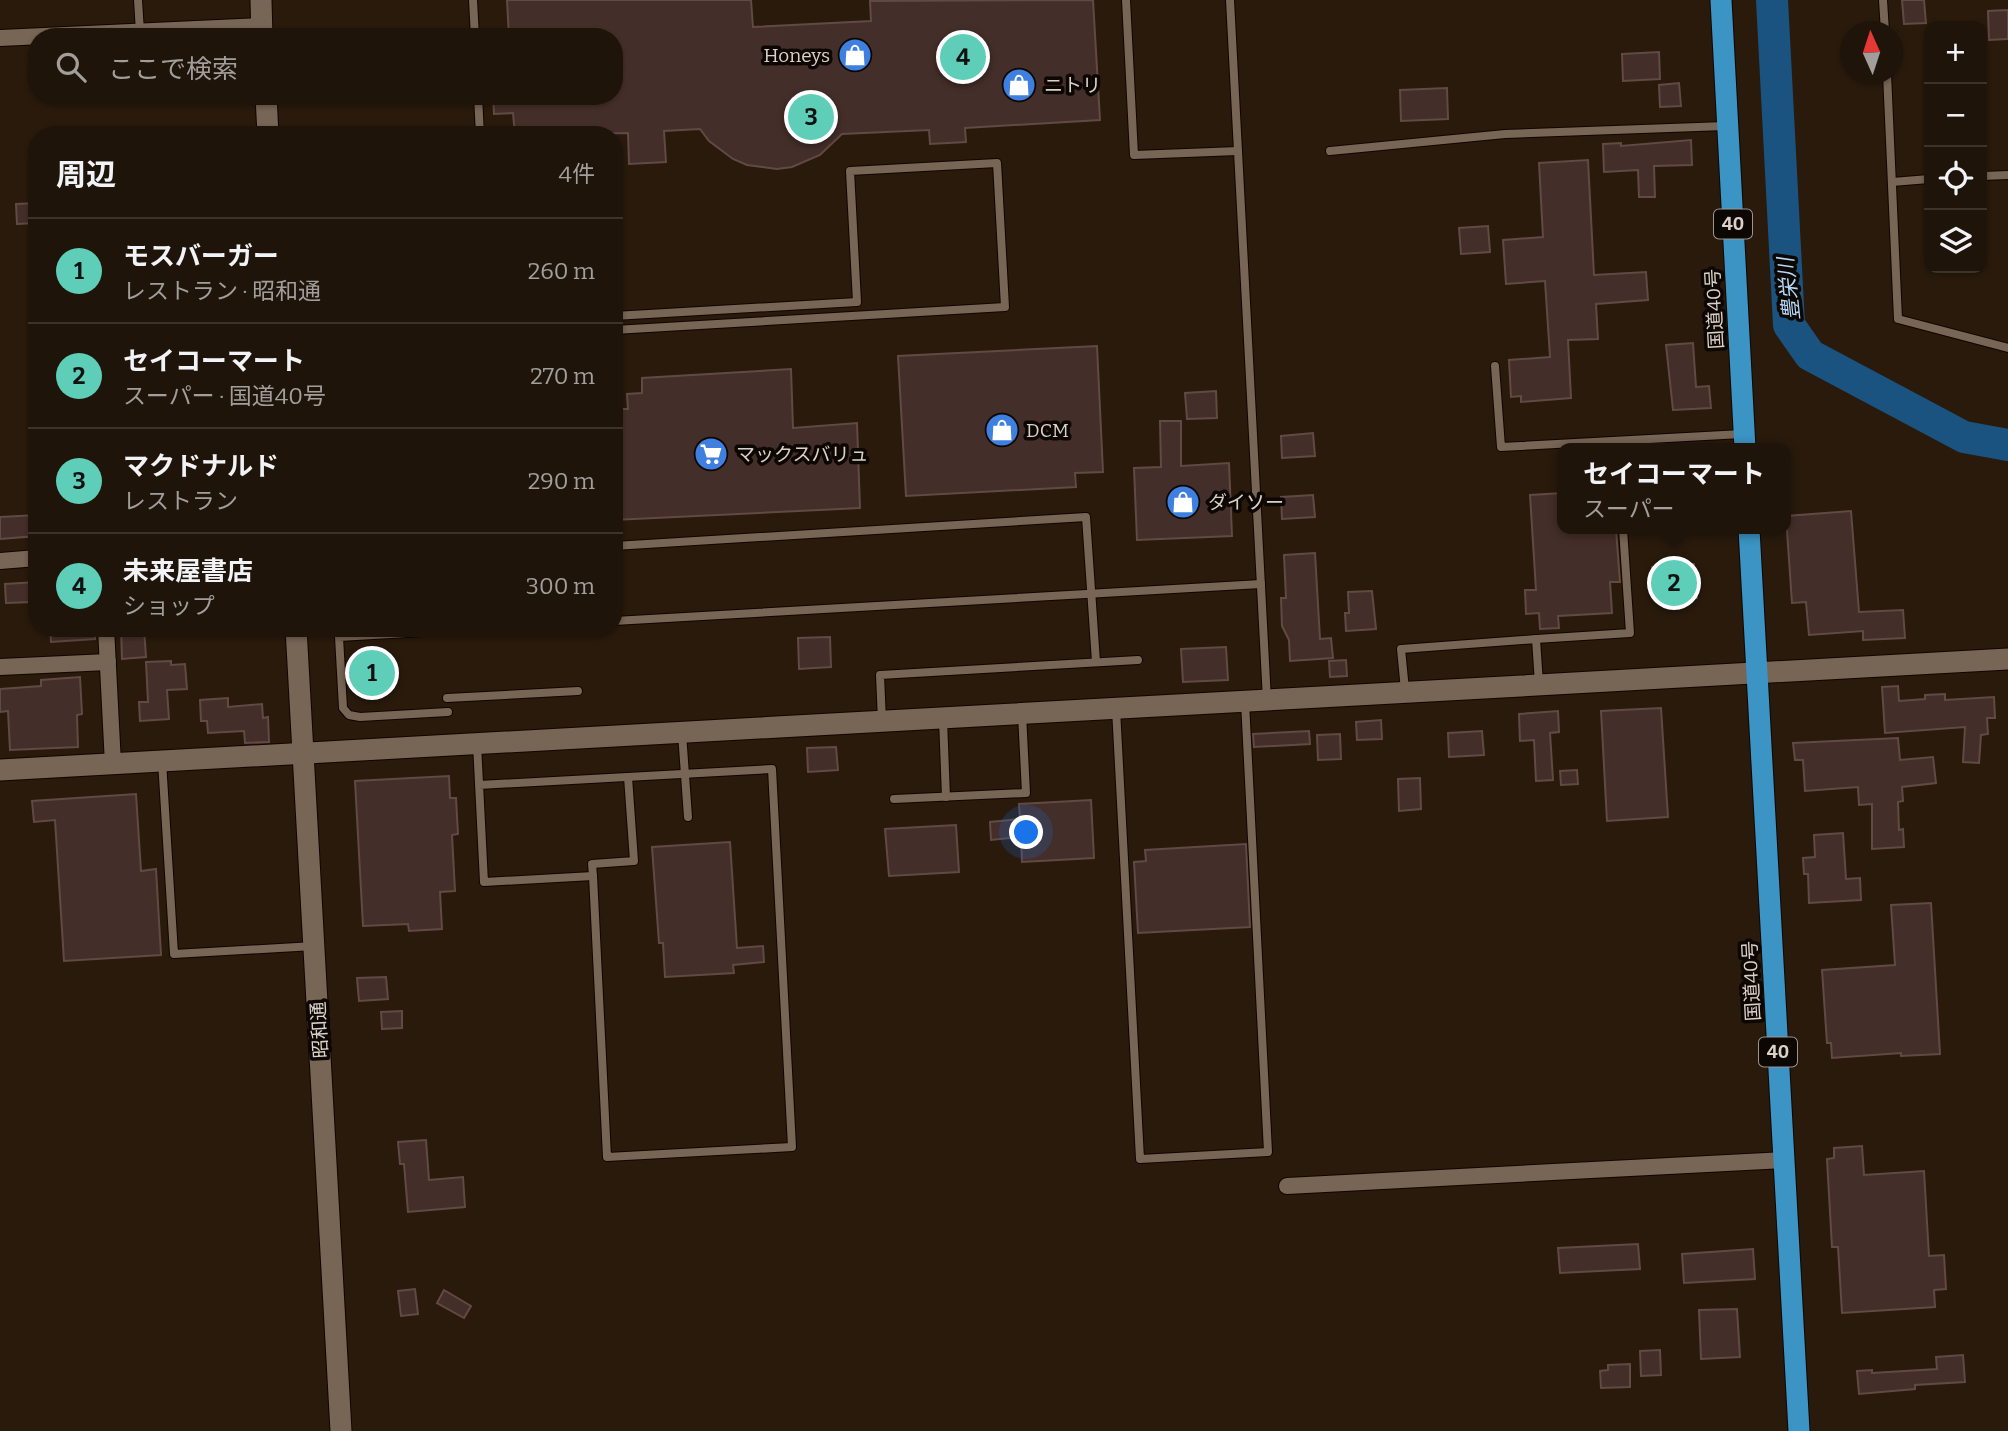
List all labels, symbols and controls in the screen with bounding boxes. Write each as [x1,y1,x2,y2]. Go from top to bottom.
north arrow [1840,21,1903,84]
map controls [1924,21,1987,273]
button: + [1924,21,1987,84]
search box [28,28,623,105]
pin: 4 [940,31,986,83]
shop icon: Honeys [836,36,874,74]
place label: Honeys [764,44,830,67]
icon: search [52,48,90,86]
text: ここで検索 [108,54,238,85]
shop icon: ニトリ [1000,66,1038,104]
place label: ニトリ [1044,74,1101,97]
button: − [1924,84,1987,147]
pin: 3 [788,91,834,143]
button: locate [1924,147,1987,210]
text: 周辺 [56,157,116,193]
text: 4件 [559,160,595,188]
road number: 40 [1714,210,1752,238]
button: layers [1924,210,1987,273]
text: モスバーガー [123,241,279,272]
water label: 豊栄川 [1773,254,1805,322]
text: 1 [74,257,84,285]
text: 260 m [528,257,595,285]
street label: 国道40号 [1701,268,1728,350]
text: レストラン · 昭和通 [123,277,321,305]
text: セイコーマート [123,346,305,377]
text: 2 [73,362,85,390]
text: 270 m [530,362,595,390]
text: スーパー · 国道40号 [123,382,326,410]
shop icon: DCM [983,411,1021,449]
place label: DCM [1026,419,1069,442]
supermarket icon: マックスバリュ [692,435,730,473]
place label: マックスバリュ [736,443,868,466]
popup [1557,443,1791,534]
text: マクドナルド [123,451,279,482]
text: セイコーマート [1583,459,1765,490]
text: 3 [72,467,86,495]
text: 290 m [528,467,595,495]
shop icon: ダイソー [1164,483,1202,521]
text: レストラン [123,487,238,515]
place label: ダイソー [1208,491,1284,514]
text: スーパー [1583,495,1675,523]
text: 未来屋書店 [123,556,253,587]
pin: 2 [1651,557,1697,609]
text: 4 [72,572,86,600]
text: 300 m [526,572,595,600]
text: ショップ [123,592,215,620]
pin: 1 [349,647,395,699]
your location [1009,815,1043,849]
street label: 国道40号 [1738,940,1765,1022]
street label: 昭和通 [307,1001,332,1059]
road number: 40 [1759,1037,1797,1066]

